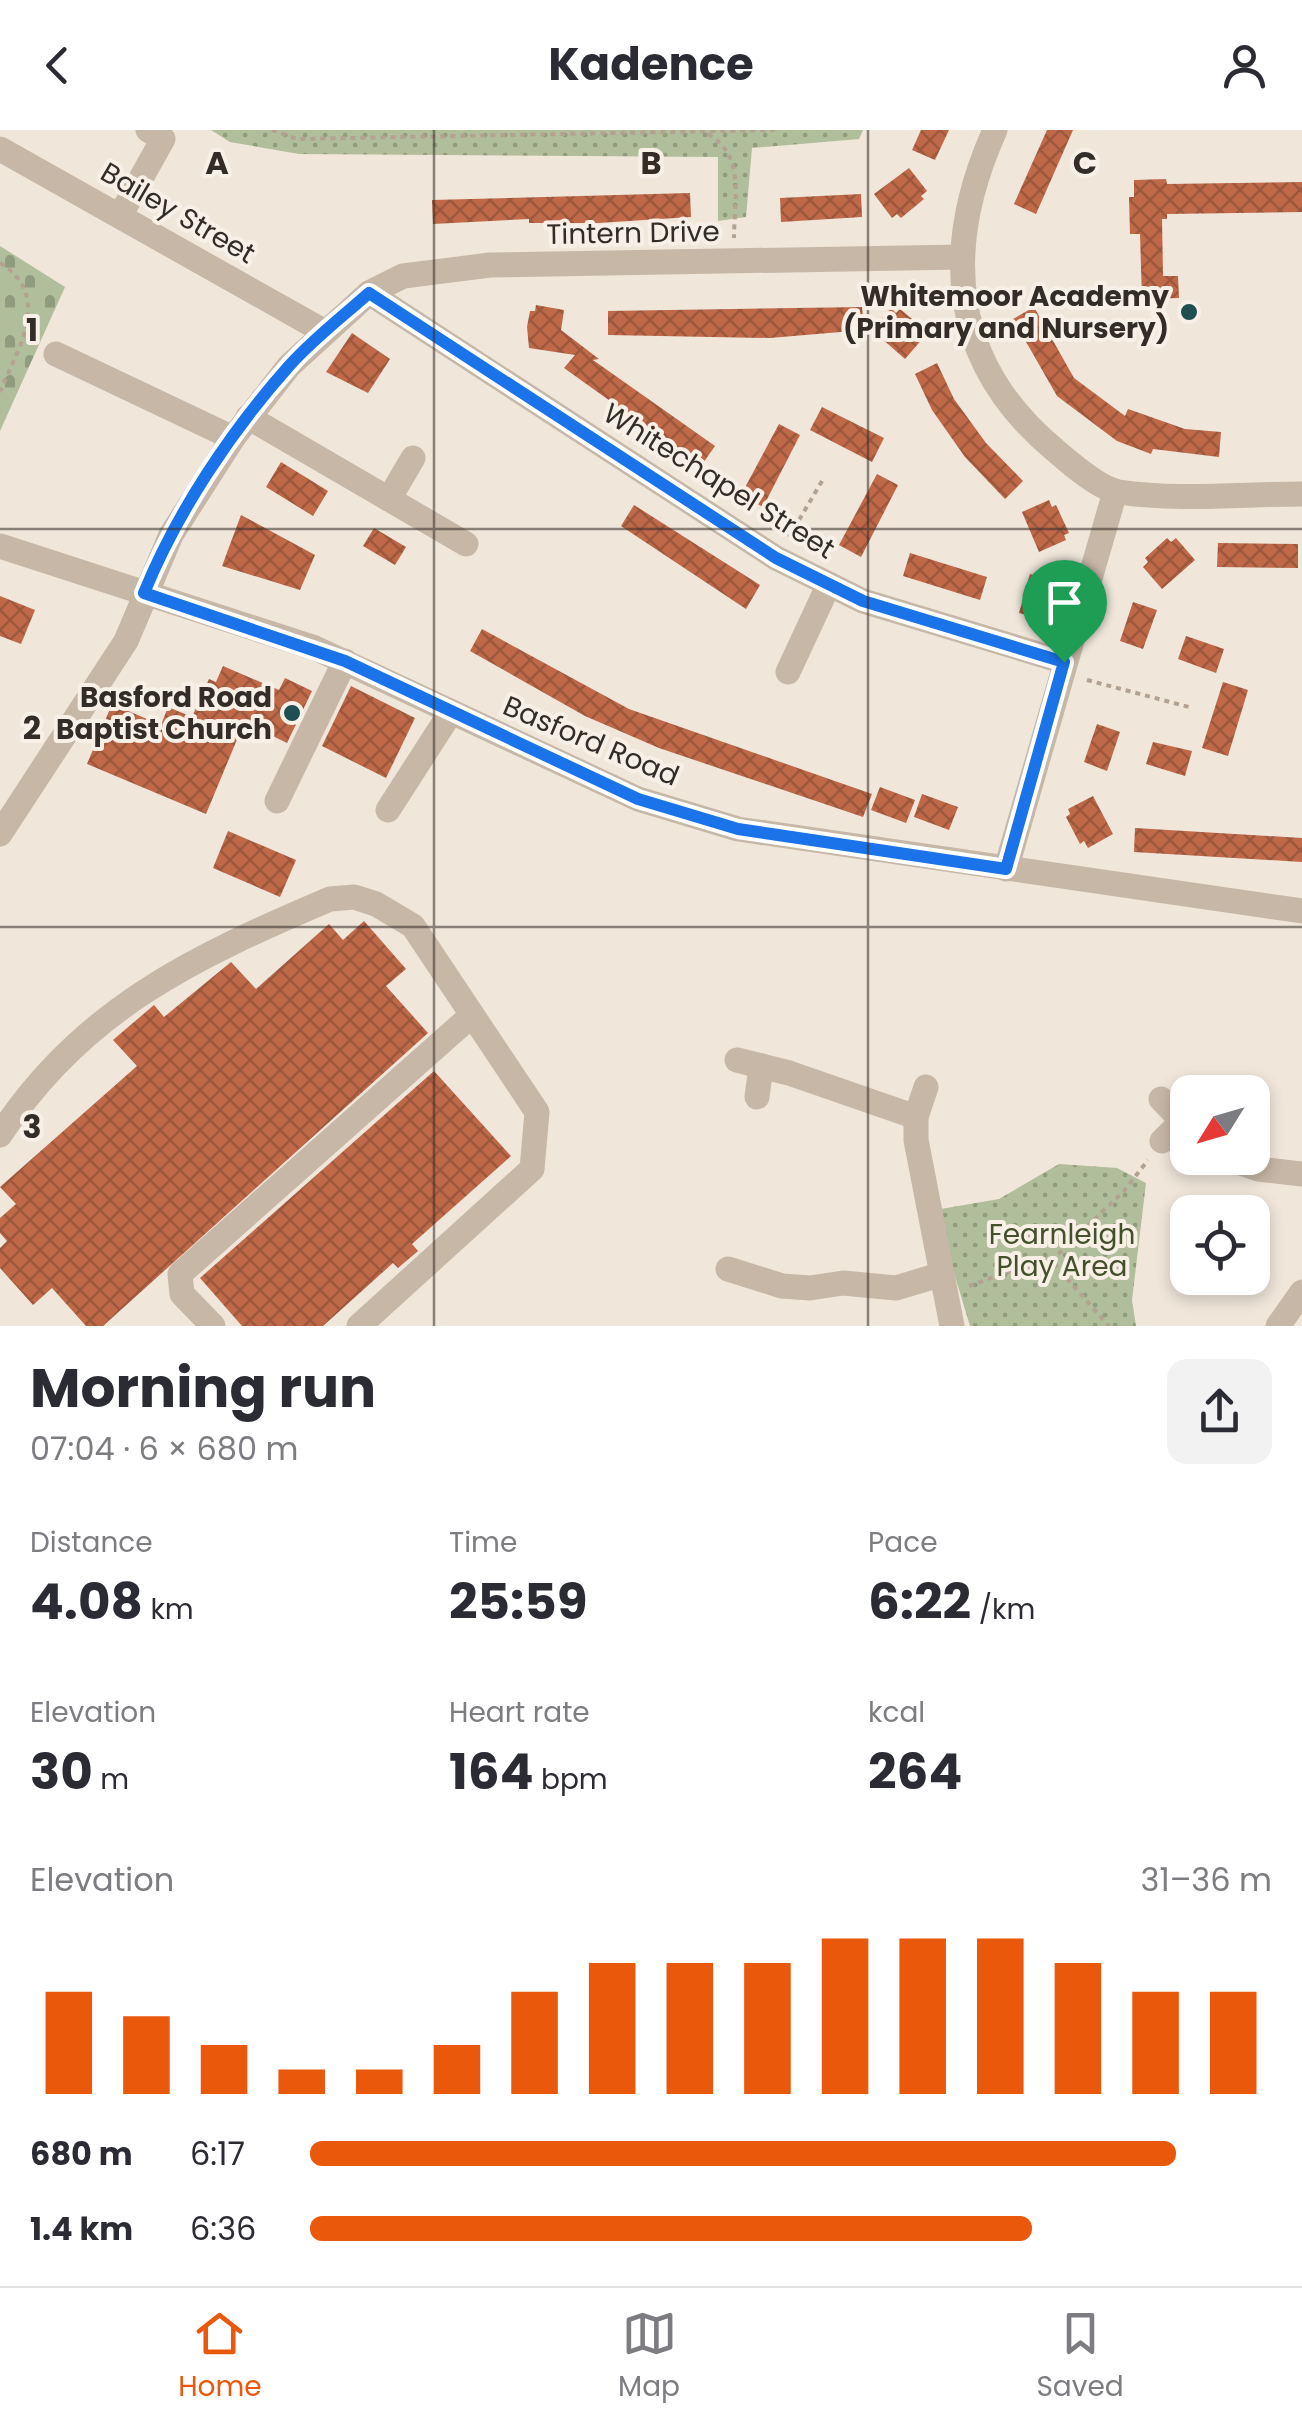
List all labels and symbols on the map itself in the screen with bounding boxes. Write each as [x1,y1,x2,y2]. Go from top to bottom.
text: A [205,140,229,185]
text: B [640,140,662,185]
text: C [1073,140,1097,185]
street label: Bailey Street [94,153,262,273]
street label: Tintern Drive [546,212,720,254]
place label: Whitemoor Academy (Primary and Nursery) [843,277,1169,348]
marker: Whitemoor Academy (Primary and Nursery) [1178,301,1200,323]
text: 1 [26,307,38,352]
street label: Whitechapel Street [596,394,842,568]
pin [1022,560,1107,663]
place label: Basford Road Baptist Church [56,678,272,749]
street label: Basford Road [497,686,685,796]
marker: Basford Road Baptist Church [281,702,303,724]
text: 2 [23,705,41,750]
north arrow [1170,1075,1270,1175]
text: 3 [22,1104,42,1149]
park label: Fearnleigh Play Area [989,1215,1135,1286]

